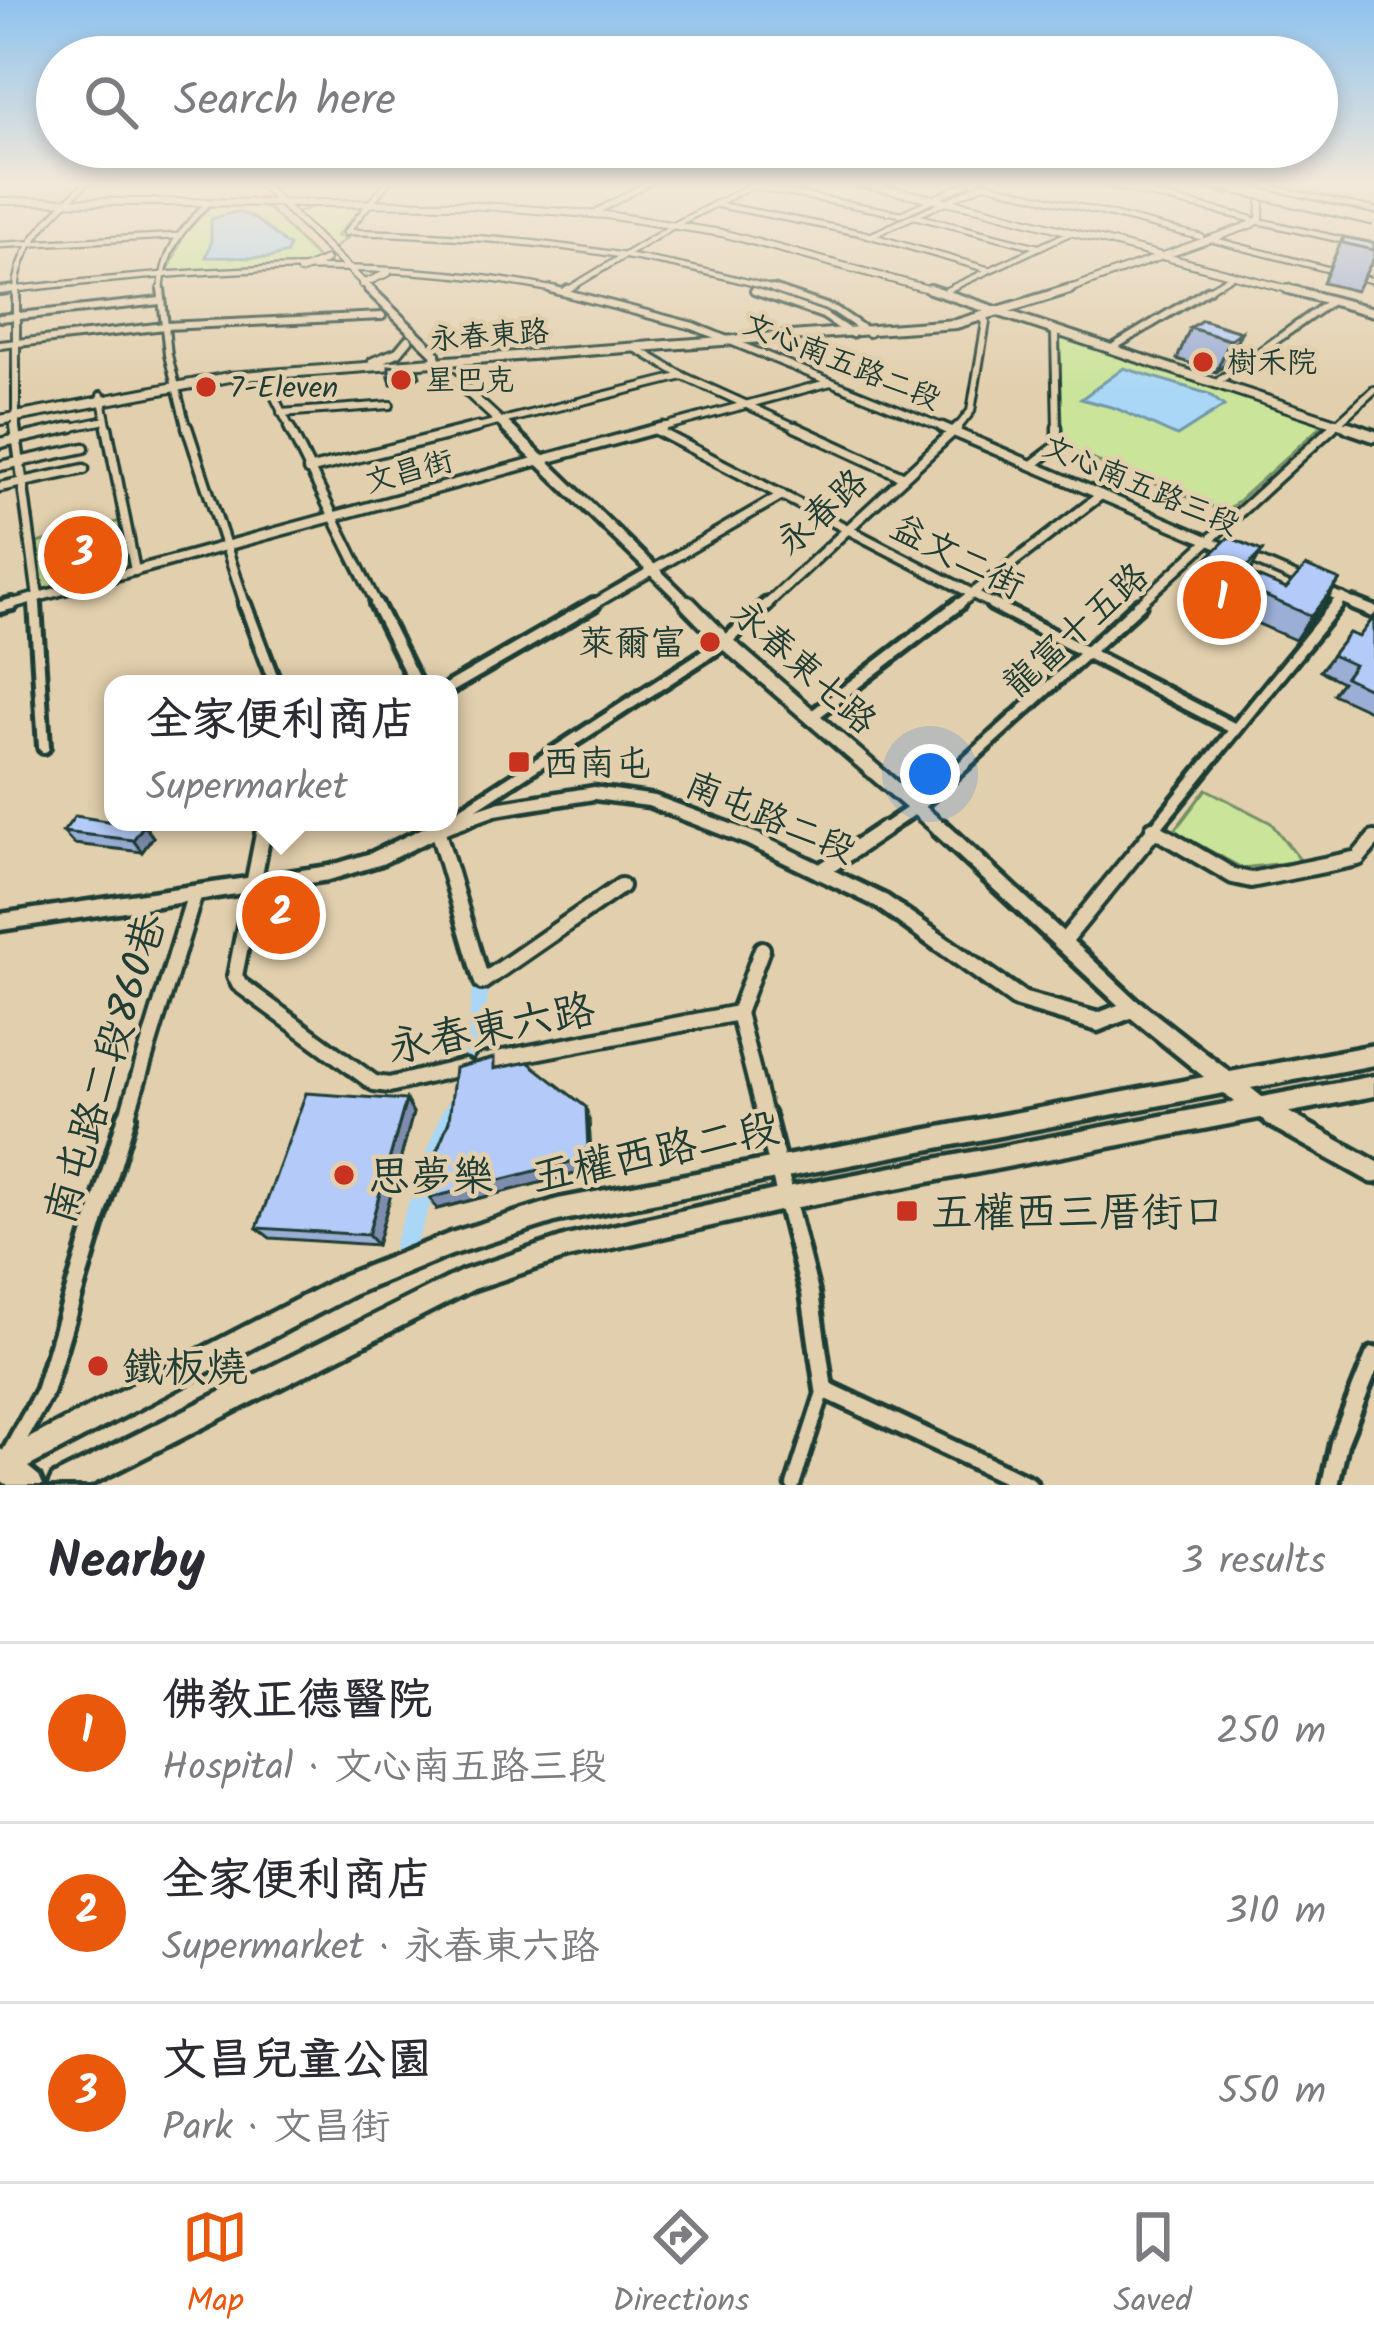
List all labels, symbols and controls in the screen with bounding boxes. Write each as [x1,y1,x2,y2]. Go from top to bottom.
search box [36,36,1338,168]
text: Search here [174,66,396,138]
icon: search [78,69,144,135]
street label: 文心南五路二段 [735,301,948,424]
street label: 永春東路 [428,309,551,365]
place label: 樹禾院 [1227,340,1317,388]
marker: 樹禾院 [1190,349,1216,375]
place label: 星巴克 [425,358,515,406]
place label: 7-Eleven [230,365,338,413]
marker: 星巴克 [388,367,414,393]
marker: 7-Eleven [193,374,219,400]
street label: 文心南五路三段 [1034,424,1246,550]
street label: 文昌街 [360,438,459,508]
street label: 永春路 [764,456,883,571]
street label: 益文二街 [879,500,1034,616]
pin: 3 [44,510,122,600]
street label: 龍富十五路 [991,550,1163,713]
pin: 1 [1183,555,1261,645]
street label: 永春東七路 [717,587,889,750]
place label: 萊爾富 [578,617,686,674]
marker: 萊爾富 [697,629,723,655]
popup [104,675,458,831]
text: 全家便利商店 [146,686,416,758]
place label: 西南屯 [543,737,651,794]
your location [900,744,960,804]
marker: 西南屯 [506,749,532,775]
text: Supermarket [146,758,348,820]
street label: 南屯路二段 [676,758,864,881]
pin: 2 [242,870,320,960]
street label: 南屯路二段860巷 [28,905,186,1233]
street label: 永春東六路 [382,978,601,1083]
street label: 五權西路二段 [526,1095,786,1213]
place label: 思夢樂 [368,1145,494,1212]
marker: 思夢樂 [331,1162,357,1188]
place label: 五權西三厝街口 [931,1181,1225,1248]
marker: 五權西三厝街口 [894,1198,920,1224]
place label: 鐵板燒 [122,1336,248,1403]
marker: 鐵板燒 [85,1353,111,1379]
text: Nearby [48,1523,205,1604]
text: 3 results [1181,1532,1326,1594]
text: 佛教正德醫院 [162,1666,432,1738]
text: 1 [81,1702,93,1764]
text: 250 m [1216,1702,1326,1764]
text: Hospital · 文心南五路三段 [162,1738,607,1800]
text: 全家便利商店 [162,1846,432,1918]
text: 2 [76,1882,98,1944]
text: 310 m [1225,1882,1326,1944]
text: Supermarket · 永春東六路 [162,1918,599,1980]
text: 文昌兒童公園 [162,2026,432,2098]
text: 3 [76,2062,98,2124]
text: 550 m [1218,2062,1326,2124]
text: Park · 文昌街 [162,2098,390,2160]
tab: Map [182,2204,248,2329]
tab: Directions [612,2204,749,2329]
tab: Saved [1114,2204,1192,2329]

